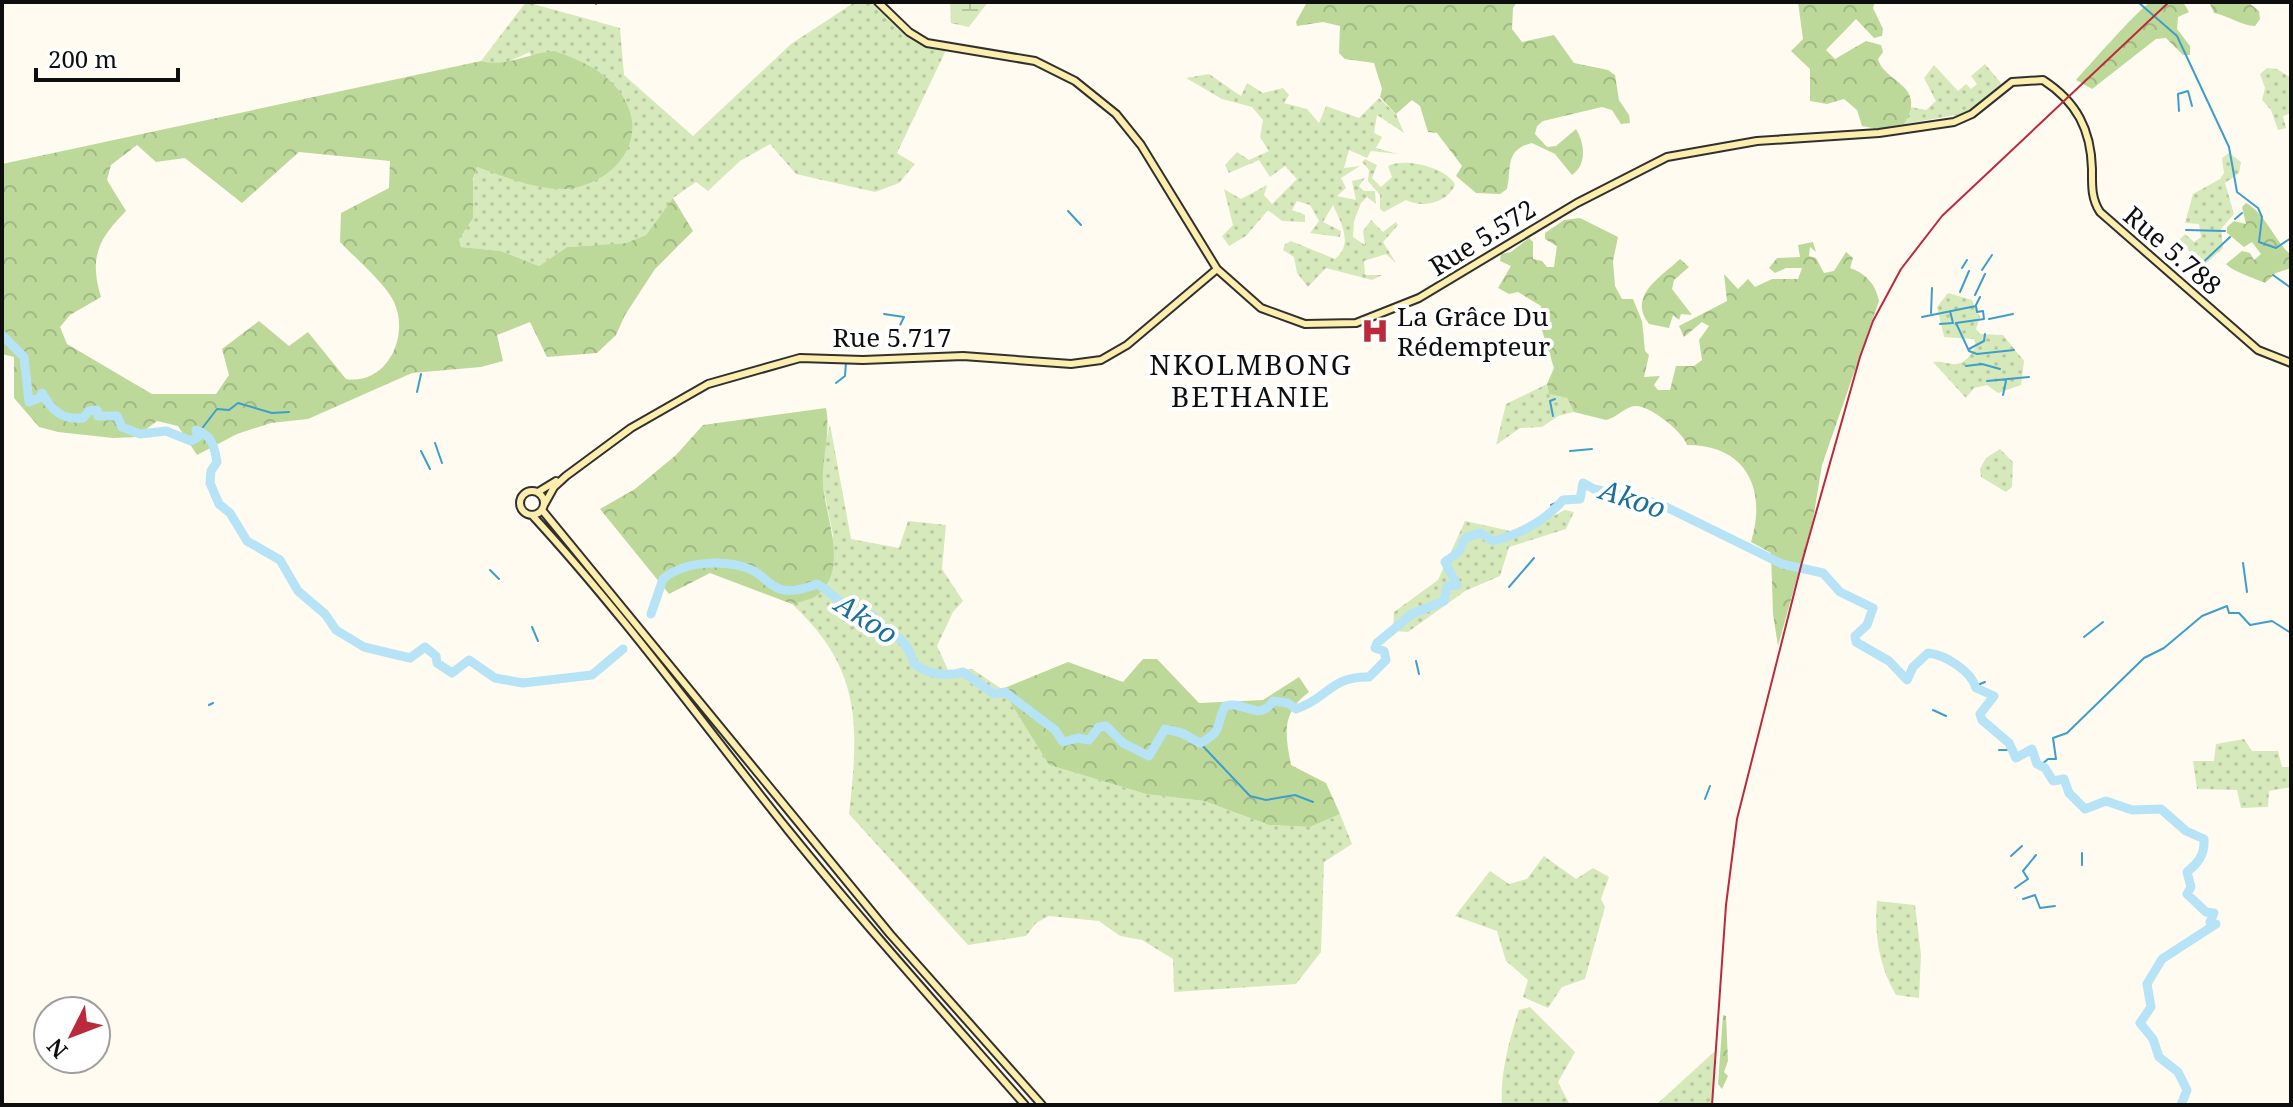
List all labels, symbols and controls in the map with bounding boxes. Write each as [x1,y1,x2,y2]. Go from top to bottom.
scale bar [36,32,178,82]
text: 200 m [48,42,117,75]
street label: Rue 5.572 [1422,190,1542,284]
street label: Rue 5.788 [2116,197,2230,303]
place label: La Grâce Du Rédempteur [1397,298,1550,364]
hospital icon: La Grâce Du Rédempteur [1360,316,1390,346]
street label: Rue 5.717 [833,319,951,355]
district label: NKOLMBONG BETHANIE [1149,345,1353,415]
water label: Akoo [1593,469,1671,526]
water label: Akoo [827,583,906,652]
north arrow [32,995,112,1075]
text: N [39,1033,73,1066]

